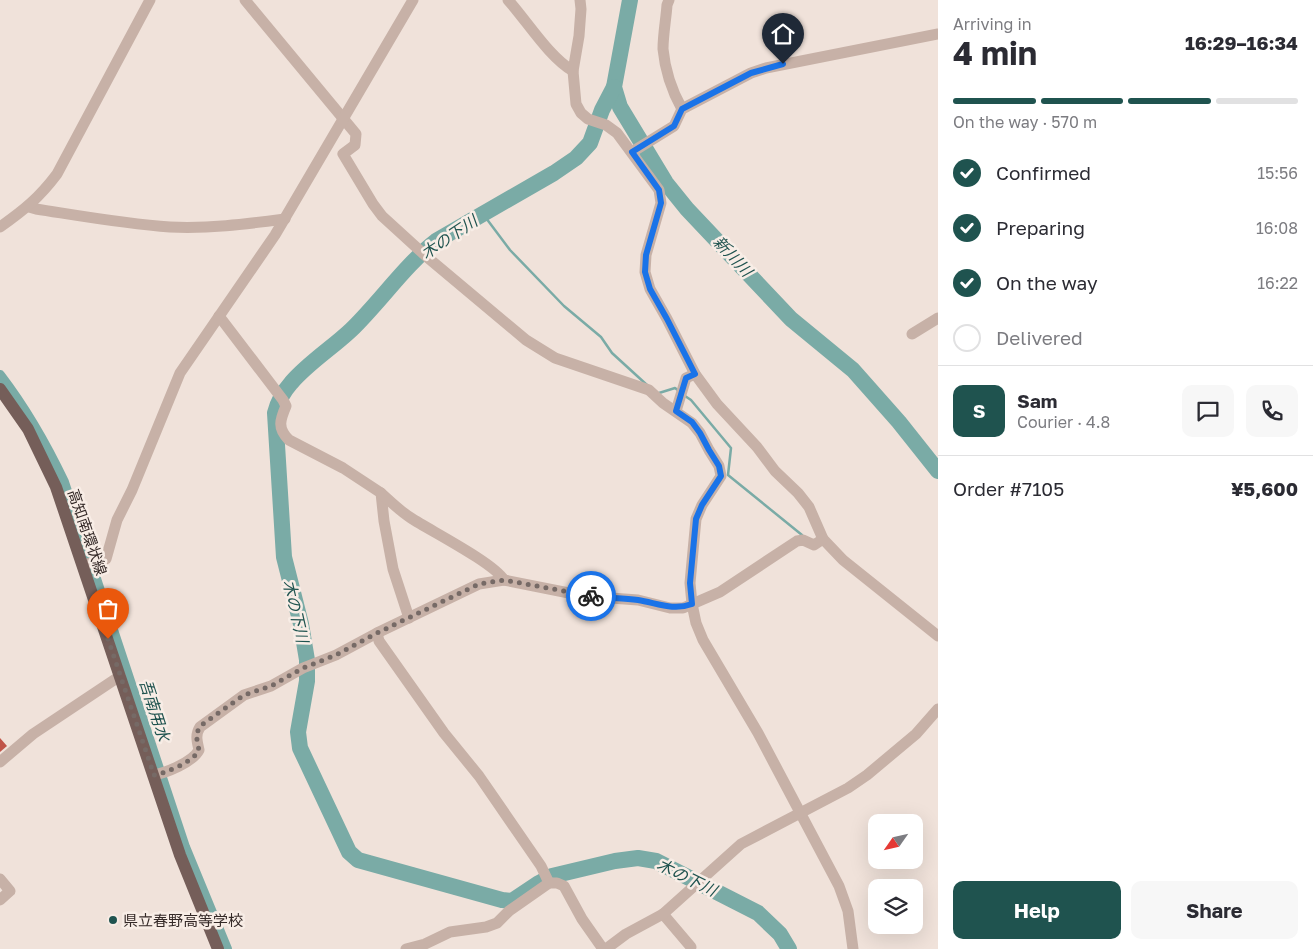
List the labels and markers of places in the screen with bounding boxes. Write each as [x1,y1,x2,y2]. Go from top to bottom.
pin [762,13,804,64]
pin [87,588,129,639]
place label: 県立春野高等学校 [123,911,243,929]
marker: 県立春野高等学校 [107,914,119,926]

